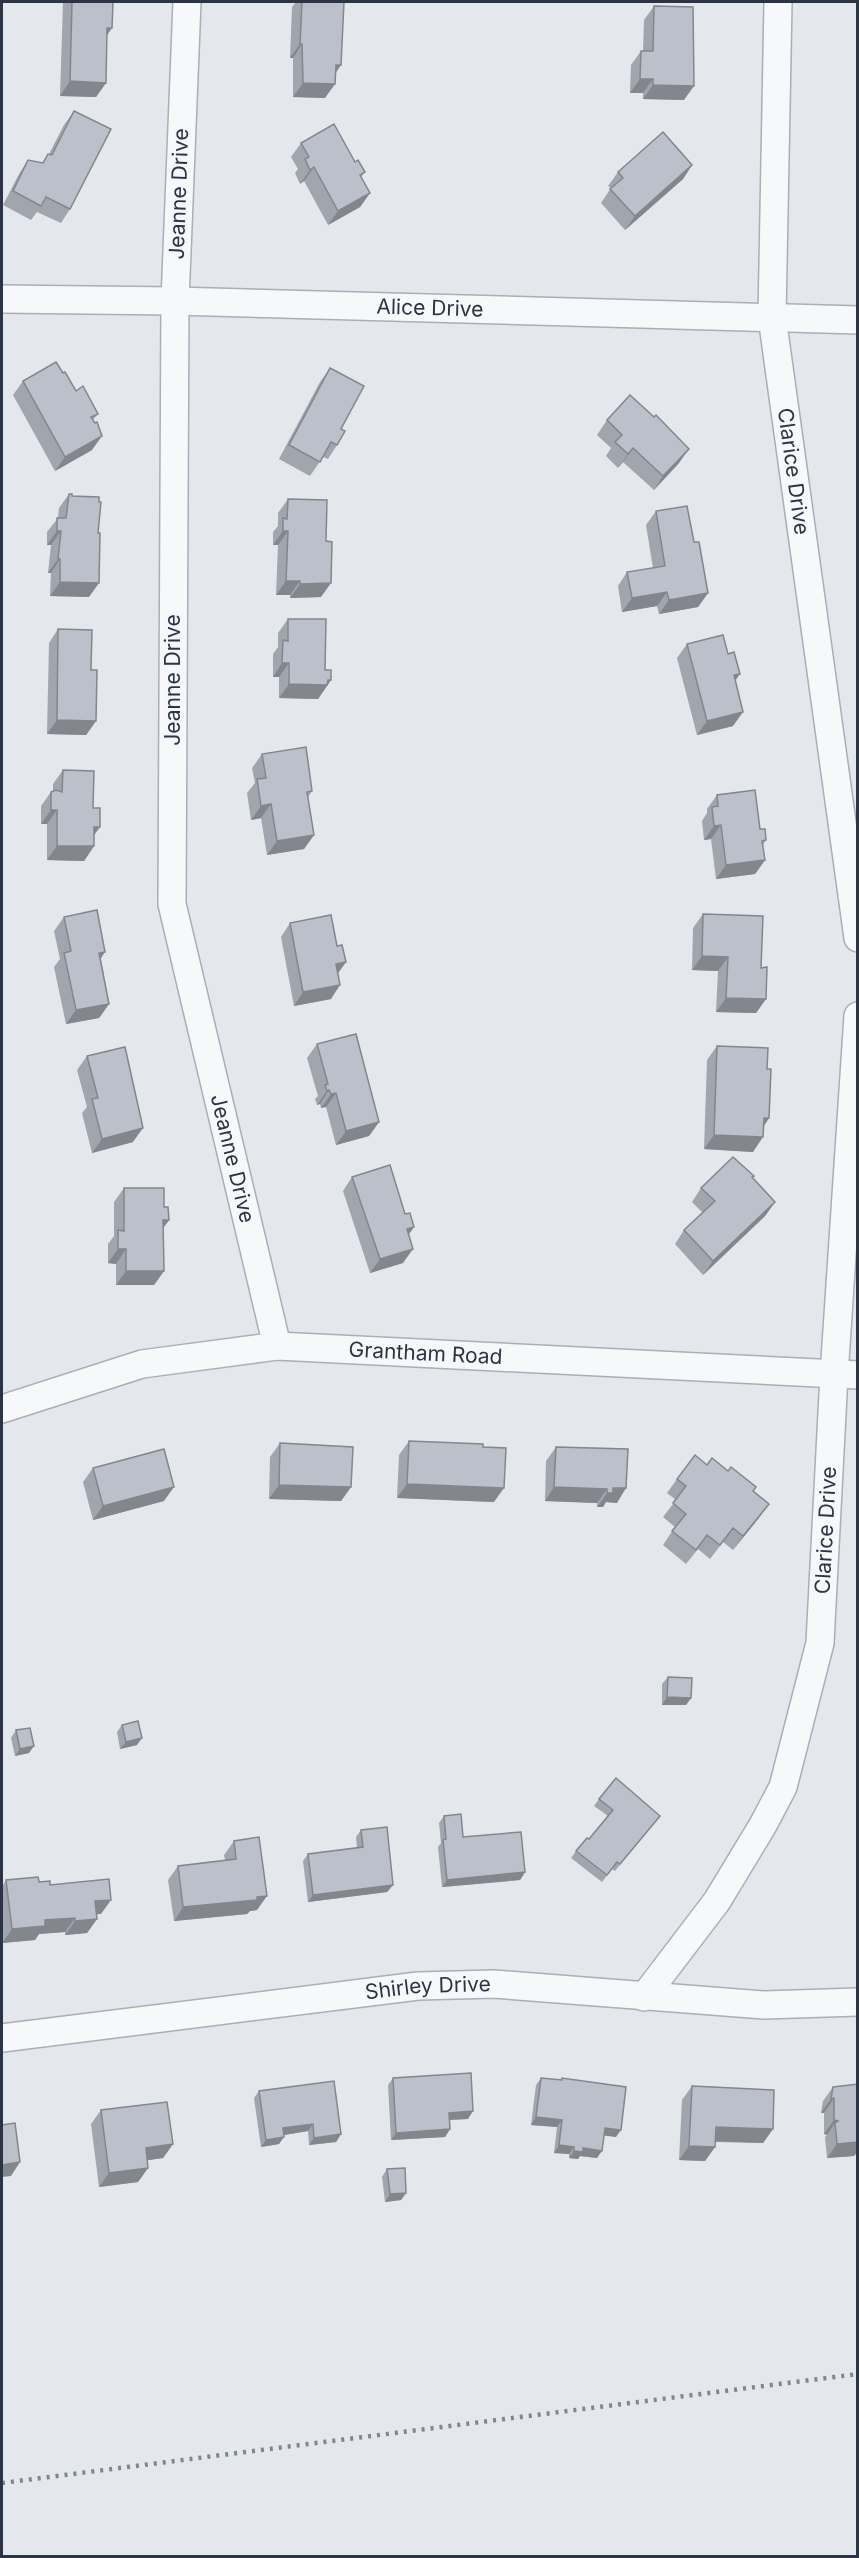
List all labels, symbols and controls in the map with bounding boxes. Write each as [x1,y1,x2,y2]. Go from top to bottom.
street label: Jeanne Drive [164,128,193,260]
street label: Alice Drive [376,294,484,322]
street label: Clarice Drive [773,406,815,536]
street label: Jeanne Drive [160,614,185,746]
street label: Jeanne Drive [206,1092,260,1225]
street label: Grantham Road [348,1337,503,1369]
street label: Clarice Drive [810,1466,841,1595]
street label: Shirley Drive [364,1971,491,2005]

